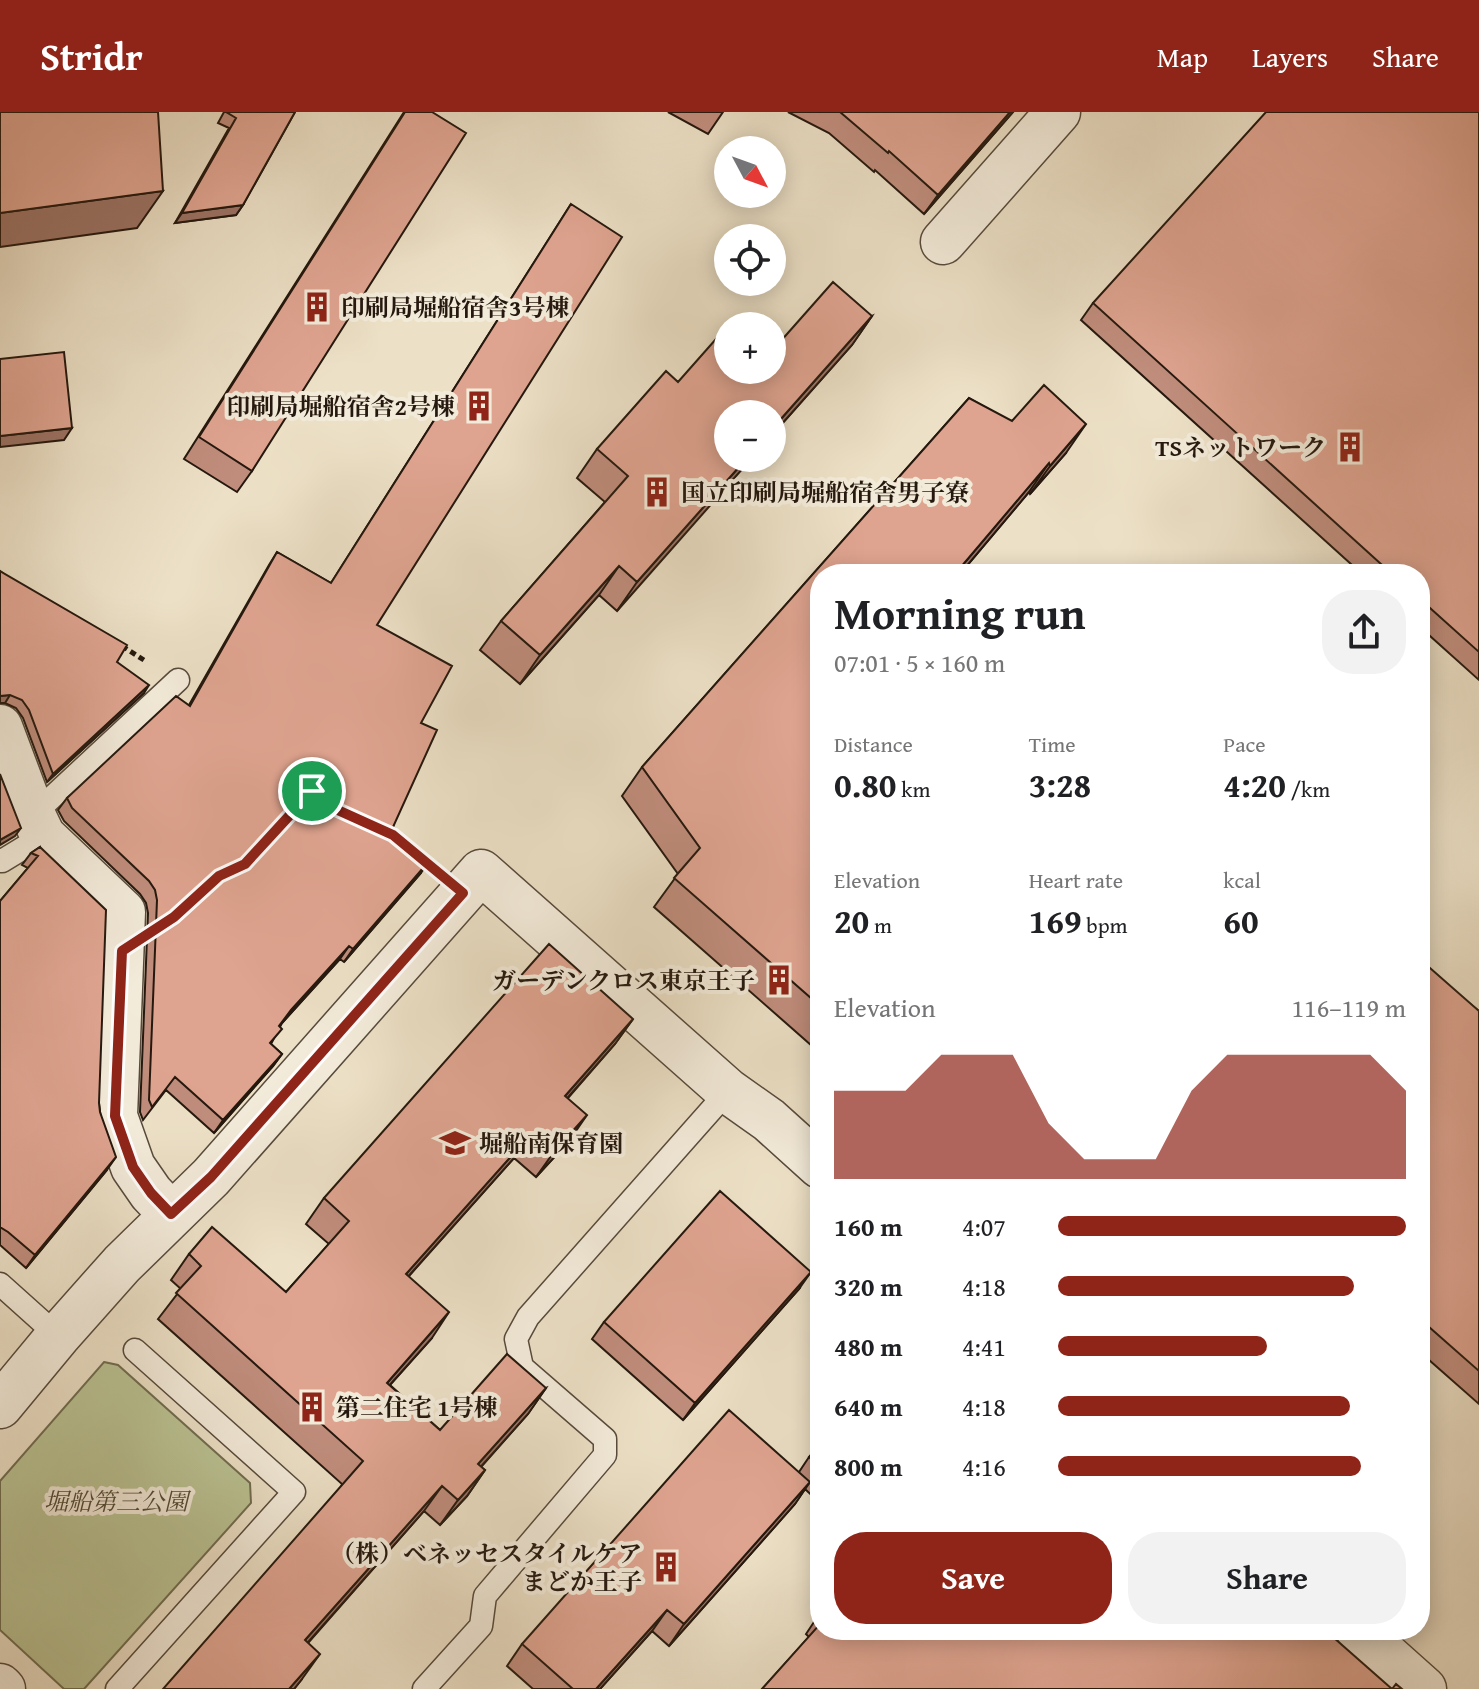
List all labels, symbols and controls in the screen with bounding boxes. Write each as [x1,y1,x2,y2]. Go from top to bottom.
text: Stridr [40,28,143,84]
text: Map [1157,36,1208,77]
text: Layers [1252,36,1328,77]
text: Share [1372,36,1439,77]
north arrow [714,136,786,208]
map controls [714,136,786,472]
button: locate [714,224,786,296]
building icon: 印刷局堀船宿舎3号棟 [300,290,334,324]
place label: 印刷局堀船宿舎3号棟 [341,290,569,325]
button: + [714,312,786,384]
place label: 印刷局堀船宿舎2号棟 [227,389,455,424]
building icon: 印刷局堀船宿舎2号棟 [462,389,496,423]
button: − [714,400,786,472]
place label: TSネットワーク [1155,430,1326,465]
building icon: TSネットワーク [1333,430,1367,464]
building icon: 国立印刷局堀船宿舎男子寮 [640,475,674,509]
place label: 国立印刷局堀船宿舎男子寮 [681,475,969,510]
text: Morning run [834,581,1085,645]
button: share [1322,590,1406,674]
text: 07:01 · 5 × 160 m [834,643,1005,682]
text: Distance [834,728,913,760]
text: Time [1029,728,1075,760]
text: Pace [1223,728,1266,760]
pin [278,757,346,825]
text: 0.80 [834,760,896,809]
text: 3:28 [1029,760,1091,809]
text: 4:20 [1223,760,1286,809]
icon: arrive [290,769,334,813]
text: km [896,773,930,805]
text: /km [1286,773,1330,805]
text: Elevation [834,864,920,896]
text: Heart rate [1029,864,1123,896]
text: kcal [1223,864,1261,896]
text: 20 [834,896,869,945]
text: 169 [1029,896,1082,945]
text: 60 [1223,896,1259,945]
text: m [869,909,892,941]
text: bpm [1082,909,1128,941]
place label: ガーデンクロス東京王子 [492,963,755,998]
building icon: ガーデンクロス東京王子 [762,963,796,997]
text: Elevation [834,988,936,1027]
text: 116–119 m [1292,988,1406,1027]
school or university icon: 堀船南保育園 [438,1126,472,1160]
place label: 堀船南保育園 [479,1126,623,1161]
text: 160 m [834,1207,902,1246]
text: 4:07 [962,1207,1006,1246]
text: 320 m [834,1267,902,1306]
text: 4:18 [962,1267,1006,1306]
text: 480 m [834,1327,902,1366]
text: 4:41 [962,1327,1006,1366]
text: 640 m [834,1387,902,1426]
text: 4:18 [962,1387,1006,1426]
building icon: 第二住宅 1号棟 [295,1390,329,1424]
place label: 第二住宅 1号棟 [336,1390,498,1425]
text: 800 m [834,1447,902,1486]
text: 4:16 [962,1447,1006,1486]
park label: 堀船第三公園 [44,1484,192,1519]
button: Save [834,1532,1112,1624]
button: Share [1128,1532,1406,1624]
place label: （株）ベネッセスタイルケア まどか王子 [331,1536,642,1599]
building icon: （株）ベネッセスタイルケア まどか王子 [649,1550,683,1584]

